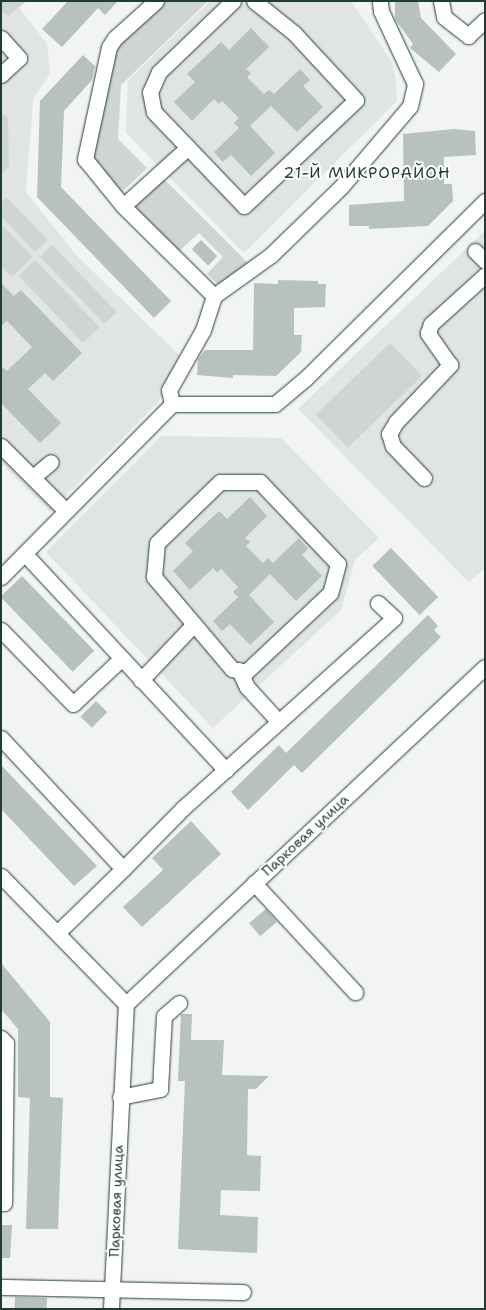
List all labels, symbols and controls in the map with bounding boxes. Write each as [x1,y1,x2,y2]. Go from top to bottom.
district label: 21-Й МИКРОРАЙОН [281,163,453,183]
street label: Парковая улица [258,791,352,879]
street label: Парковая улица [106,1145,126,1257]

